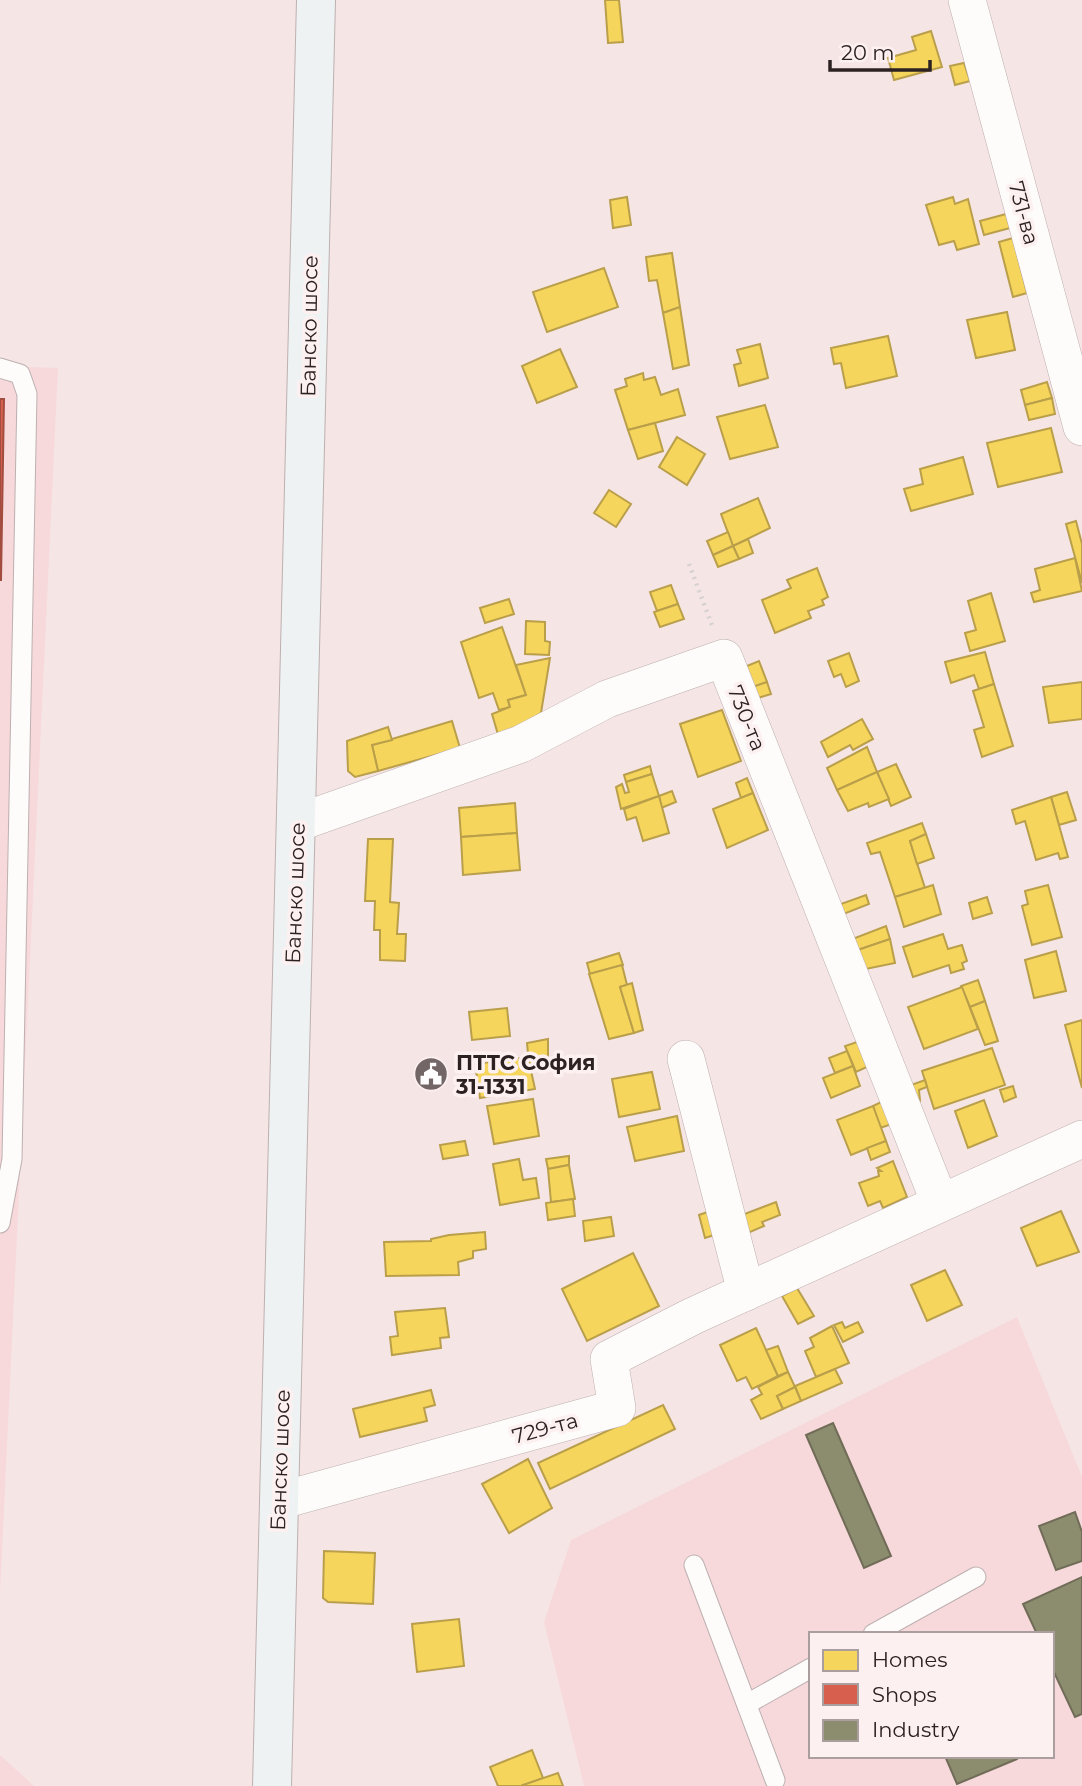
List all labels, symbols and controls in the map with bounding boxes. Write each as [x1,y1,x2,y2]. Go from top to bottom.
scale bar [830,28,930,72]
text: 20 m [841,40,895,65]
street label: 731-ва [1004,179,1044,247]
street label: Банско шосе [295,255,323,397]
street label: 730-та [723,682,771,754]
street label: Банско шосе [280,822,310,964]
place label: ПТТС София 31-1331 [455,1050,596,1099]
public building icon: ПТТС София 31-1331 [412,1055,450,1093]
street label: Банско шосе [265,1389,295,1531]
street label: 729-та [509,1407,581,1449]
legend [809,1632,1054,1758]
text: Homes [872,1647,947,1672]
text: Shops [872,1682,937,1707]
text: Industry [872,1717,960,1742]

